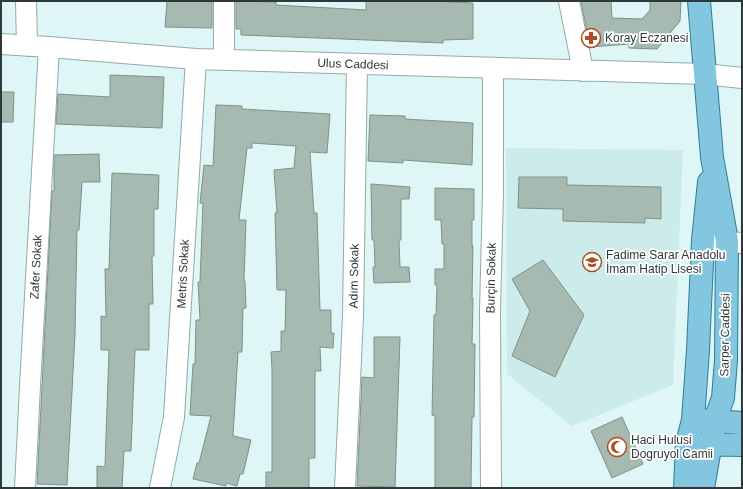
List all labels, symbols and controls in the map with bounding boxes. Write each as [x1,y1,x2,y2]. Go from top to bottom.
pharmacy icon: Koray Eczanesi [580,27,602,49]
place label: Koray Eczanesi [605,31,688,45]
street label: Ulus Caddesi [317,56,389,72]
street label: Zafer Sokak [27,233,45,300]
street label: Metris Sokak [174,238,192,309]
street label: Burçin Sokak [483,242,499,313]
street label: Adım Sokak [346,243,362,308]
place label: Fadime Sarar Anadolu İmam Hatip Lisesi [606,248,725,276]
school or university icon: Fadime Sarar Anadolu İmam Hatip Lisesi [581,251,603,273]
street label: Sarper Caddesi [717,293,733,377]
place label: Haci Hulusi Dogruyol Camii [631,433,713,461]
mosque icon: Haci Hulusi Dogruyol Camii [606,436,628,458]

